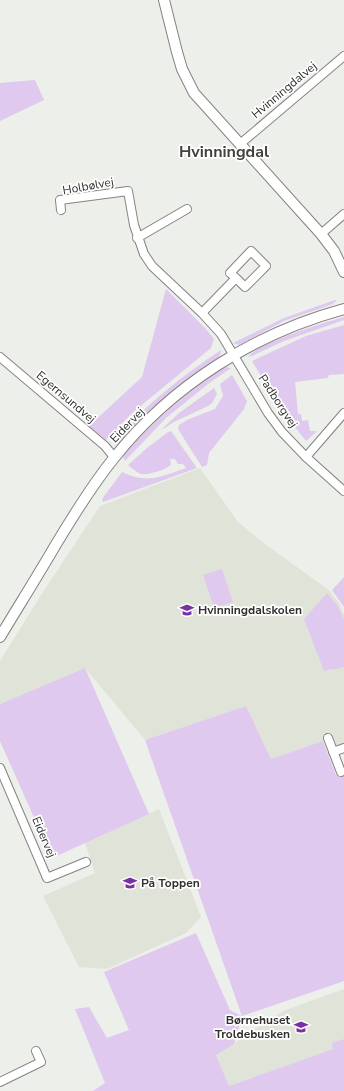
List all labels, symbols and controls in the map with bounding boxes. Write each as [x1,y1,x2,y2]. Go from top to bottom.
street label: Hvinningdalvej [248,58,320,122]
district label: Hvinningdal [179,141,269,163]
street label: Holbølvej [61,174,115,198]
street label: Egernsundvej [33,367,99,427]
street label: Padborgvej [255,371,301,431]
street label: Eidervej [106,404,148,446]
school or university icon: Hvinningdalskolen [179,602,195,618]
place label: Hvinningdalskolen [198,602,302,618]
street label: Eidervej [28,814,60,860]
school or university icon: På Toppen [122,875,138,891]
place label: På Toppen [141,875,200,891]
place label: Børnehuset Troldebusken [215,1012,290,1042]
school or university icon: Børnehuset Troldebusken [293,1019,309,1035]

